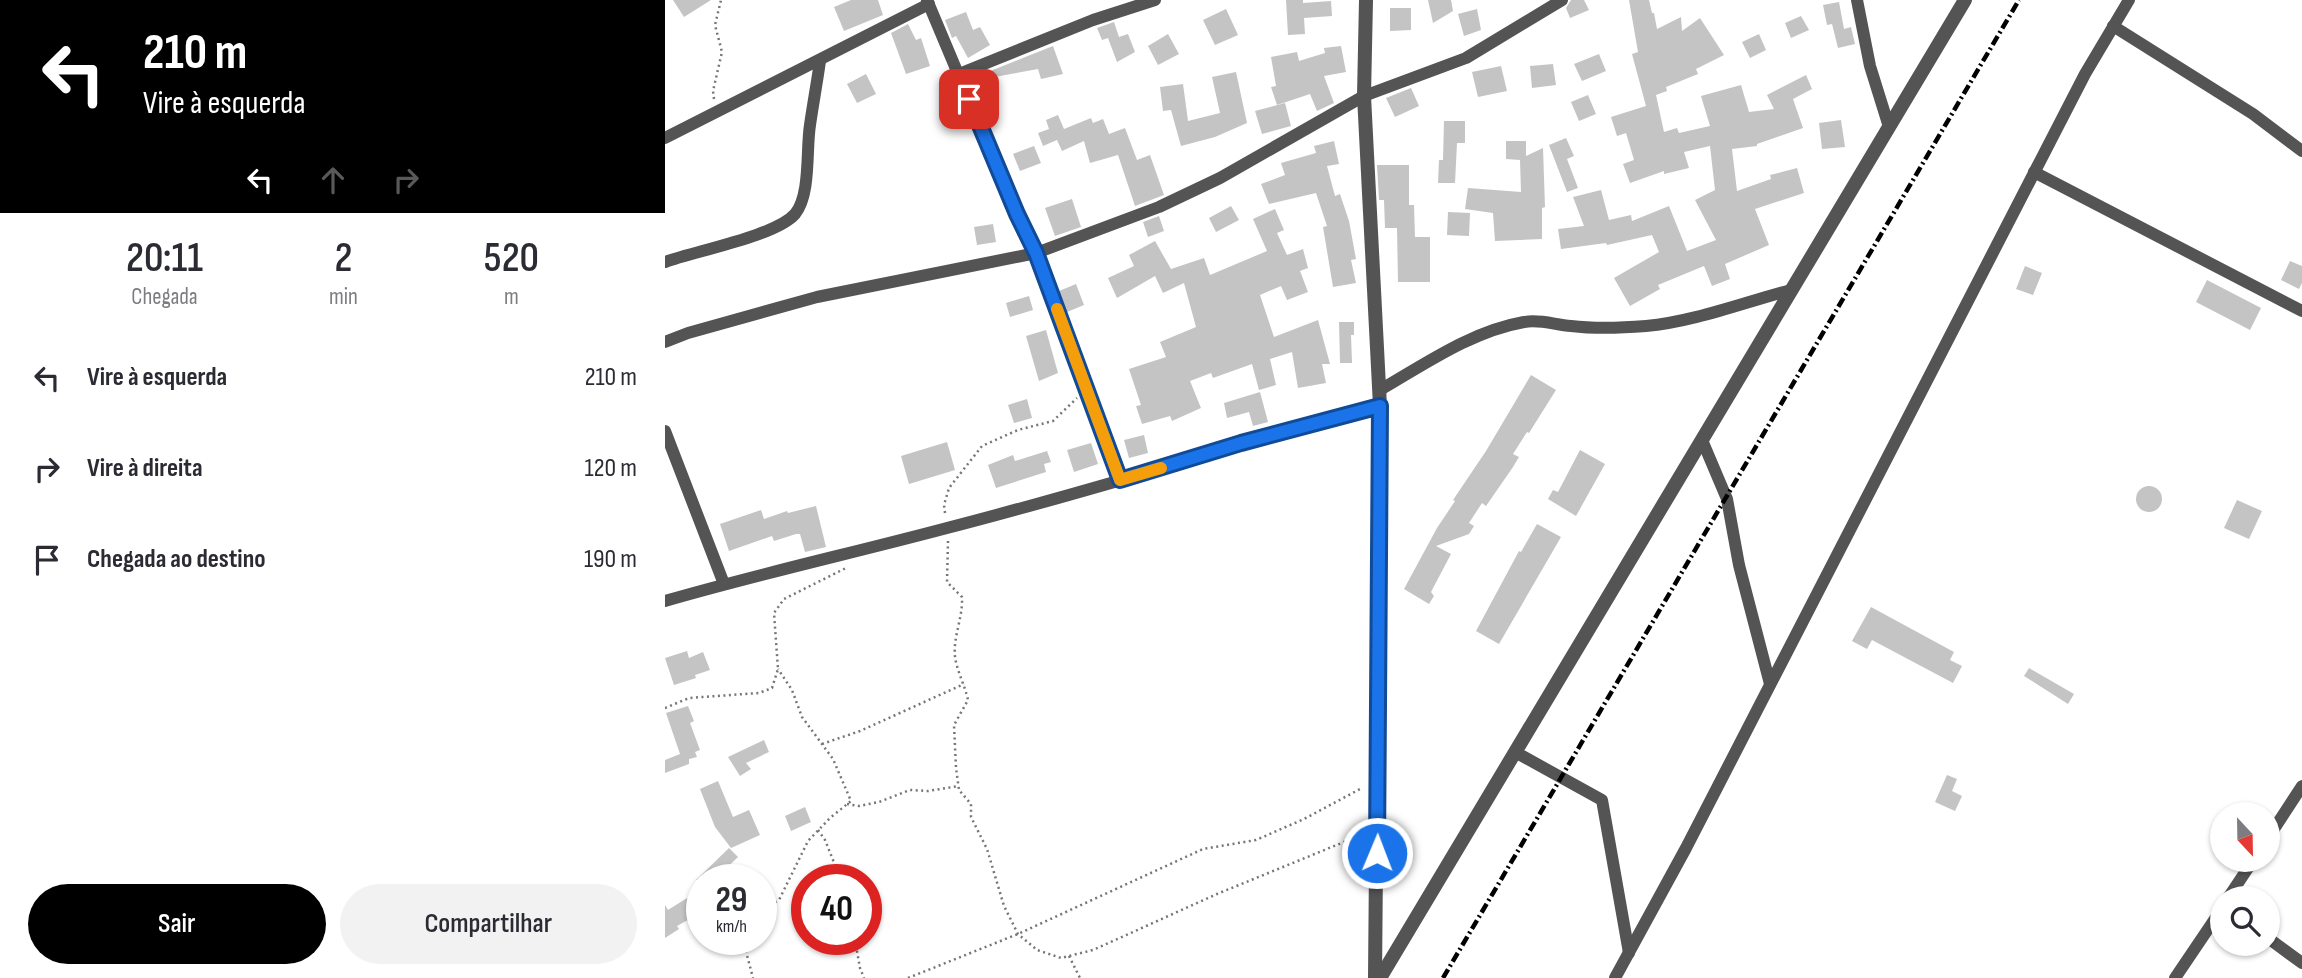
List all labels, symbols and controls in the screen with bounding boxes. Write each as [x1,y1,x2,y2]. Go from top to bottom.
text: 210 m [143,24,247,83]
icon: left [28,28,119,119]
pin [939,69,999,129]
icon: arrive [950,80,988,118]
text: Vire à esquerda [143,84,306,123]
icon: left [241,161,279,199]
icon: ahead [314,161,352,199]
icon: right [387,161,425,199]
text: 20:11 [126,233,203,284]
text: 2 [334,233,352,284]
text: 520 [484,233,539,284]
text: Chegada [131,283,198,311]
text: min [329,283,358,311]
text: m [504,283,519,311]
icon: left [28,359,66,397]
text: Vire à esquerda [87,362,227,393]
text: 210 m [585,362,637,393]
icon: right [28,450,66,488]
text: Vire à direita [87,453,203,484]
text: 120 m [584,453,637,484]
icon: arrive [28,541,66,579]
text: Chegada ao destino [87,544,266,575]
text: 190 m [584,544,637,575]
north arrow [2210,802,2280,872]
map controls [2210,802,2280,956]
position arrow [1340,816,1414,890]
speed limit sign: 40 [791,864,882,955]
text: 29 [716,879,747,922]
button: Sair [28,884,326,964]
button: Compartilhar [340,884,637,964]
button: search [2210,886,2280,956]
text: km/h [716,916,747,937]

